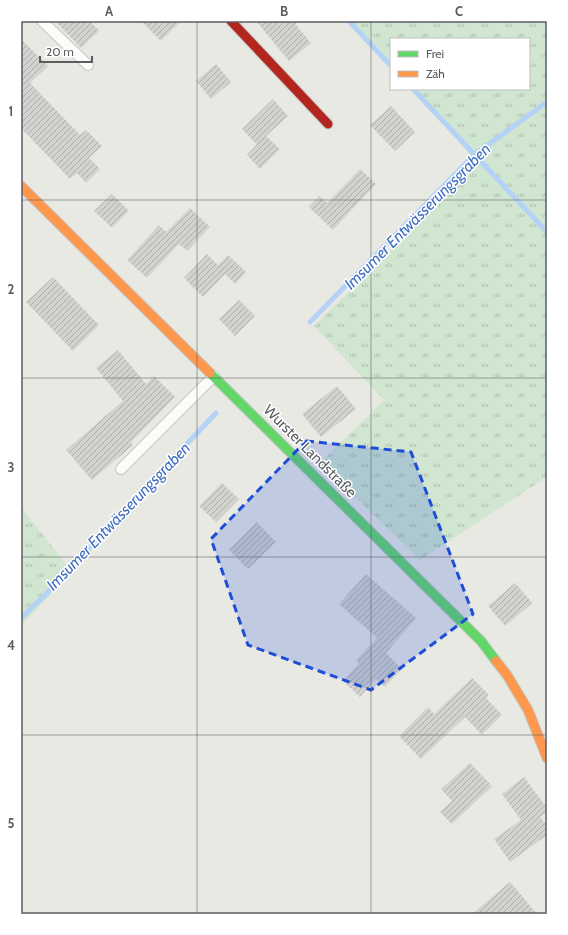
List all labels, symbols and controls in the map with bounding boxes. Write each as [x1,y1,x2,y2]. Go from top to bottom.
text: A [105,3,114,19]
text: B [280,3,288,19]
text: C [455,3,463,19]
scale bar [40,38,92,64]
legend [390,38,530,90]
text: 20 m [46,44,74,59]
text: Frei [426,46,444,61]
text: Zäh [426,66,445,81]
text: 1 [9,103,13,119]
water label: Imsumer Entwässerungsgraben [340,139,494,293]
text: 2 [8,281,15,297]
street label: Wurster Landstraße [260,401,360,501]
water label: Imsumer Entwässerungsgraben [43,438,194,594]
text: 3 [7,459,15,475]
text: 4 [7,637,15,653]
text: 5 [8,815,15,831]

